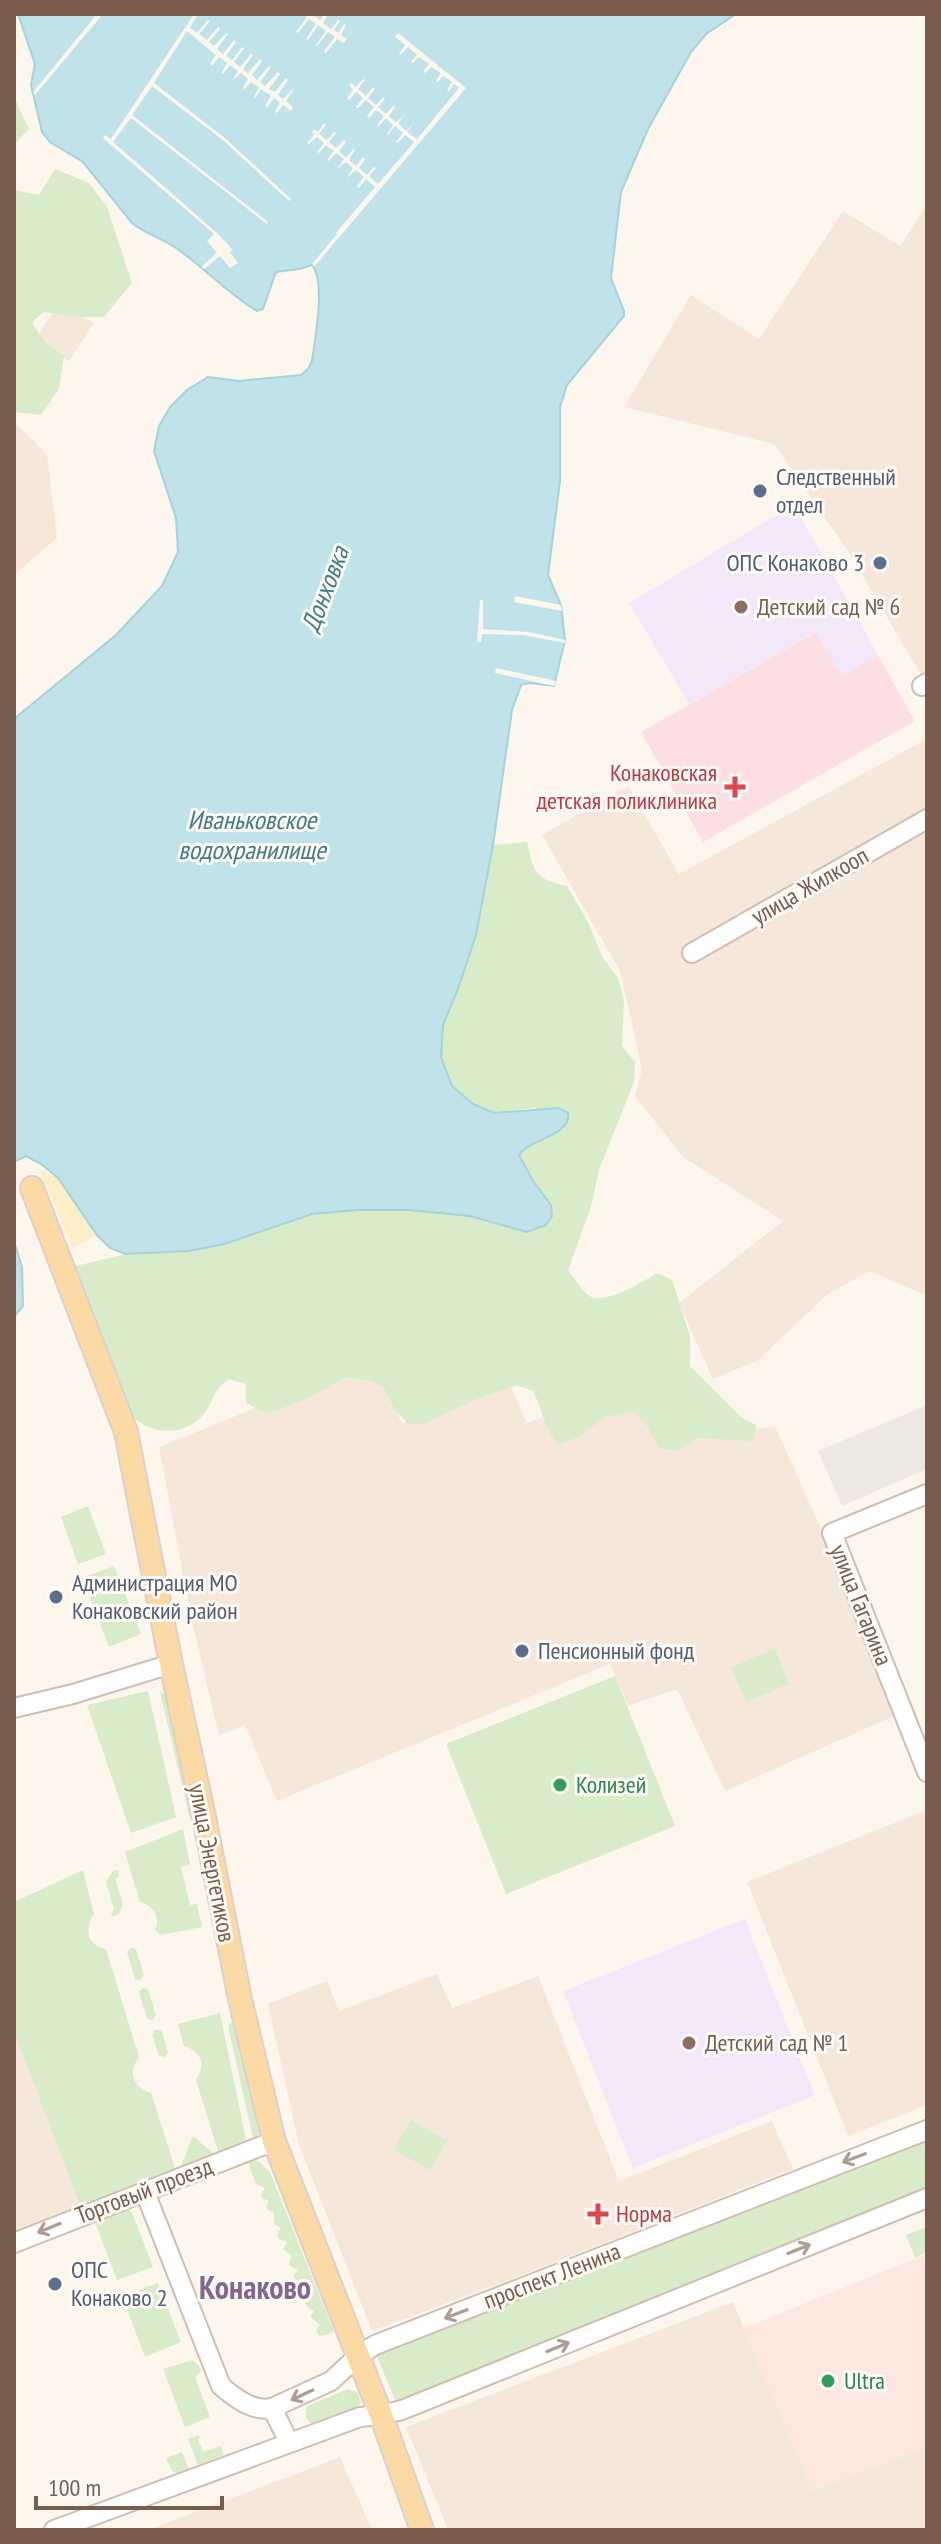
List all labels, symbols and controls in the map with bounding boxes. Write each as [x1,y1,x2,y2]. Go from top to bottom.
place label: Следственный отдел [776,461,896,520]
marker: Следственный отдел [751,482,769,500]
water label: Донховка [293,540,356,637]
place label: ОПС Конаково 3 [726,547,864,578]
marker: ОПС Конаково 3 [871,554,889,572]
place label: Детский сад № 6 [757,591,900,622]
marker: Детский сад № 6 [732,598,750,616]
place label: Конаковская детская поликлиника [536,757,717,816]
marker: Конаковская детская поликлиника [724,776,746,798]
water label: Иваньковское водохранилище [178,803,328,866]
street label: улица Жилкооп [746,840,874,932]
street label: улица Гагарина [823,1540,900,1670]
place label: Администрация МО Конаковский район [72,1567,238,1626]
marker: Администрация МО Конаковский район [47,1588,65,1606]
place label: Пенсионный фонд [538,1635,695,1666]
marker: Пенсионный фонд [513,1642,531,1660]
place label: Колизей [576,1769,646,1800]
marker: Колизей [551,1776,569,1794]
street label: улица Энергетиков [182,1781,243,1945]
place label: Детский сад № 1 [705,2027,848,2058]
marker: Детский сад № 1 [680,2034,698,2052]
street label: Торговый проезд [71,2150,217,2231]
one-way arrow [842,2152,867,2167]
place label: Норма [616,2198,672,2229]
marker: Норма [587,2203,609,2225]
one-way arrow [37,2222,61,2237]
street label: проспект Ленина [479,2235,625,2316]
one-way arrow [786,2241,811,2255]
place label: ОПС Конаково 2 [71,2254,167,2313]
district label: Конаково [199,2266,311,2308]
marker: ОПС Конаково 2 [46,2275,64,2293]
one-way arrow [444,2308,469,2322]
one-way arrow [545,2338,570,2353]
place label: Ultra [844,2365,885,2396]
marker: Ultra [819,2372,837,2390]
one-way arrow [290,2388,314,2403]
scale bar [36,2460,222,2510]
text: 100 m [48,2472,101,2503]

